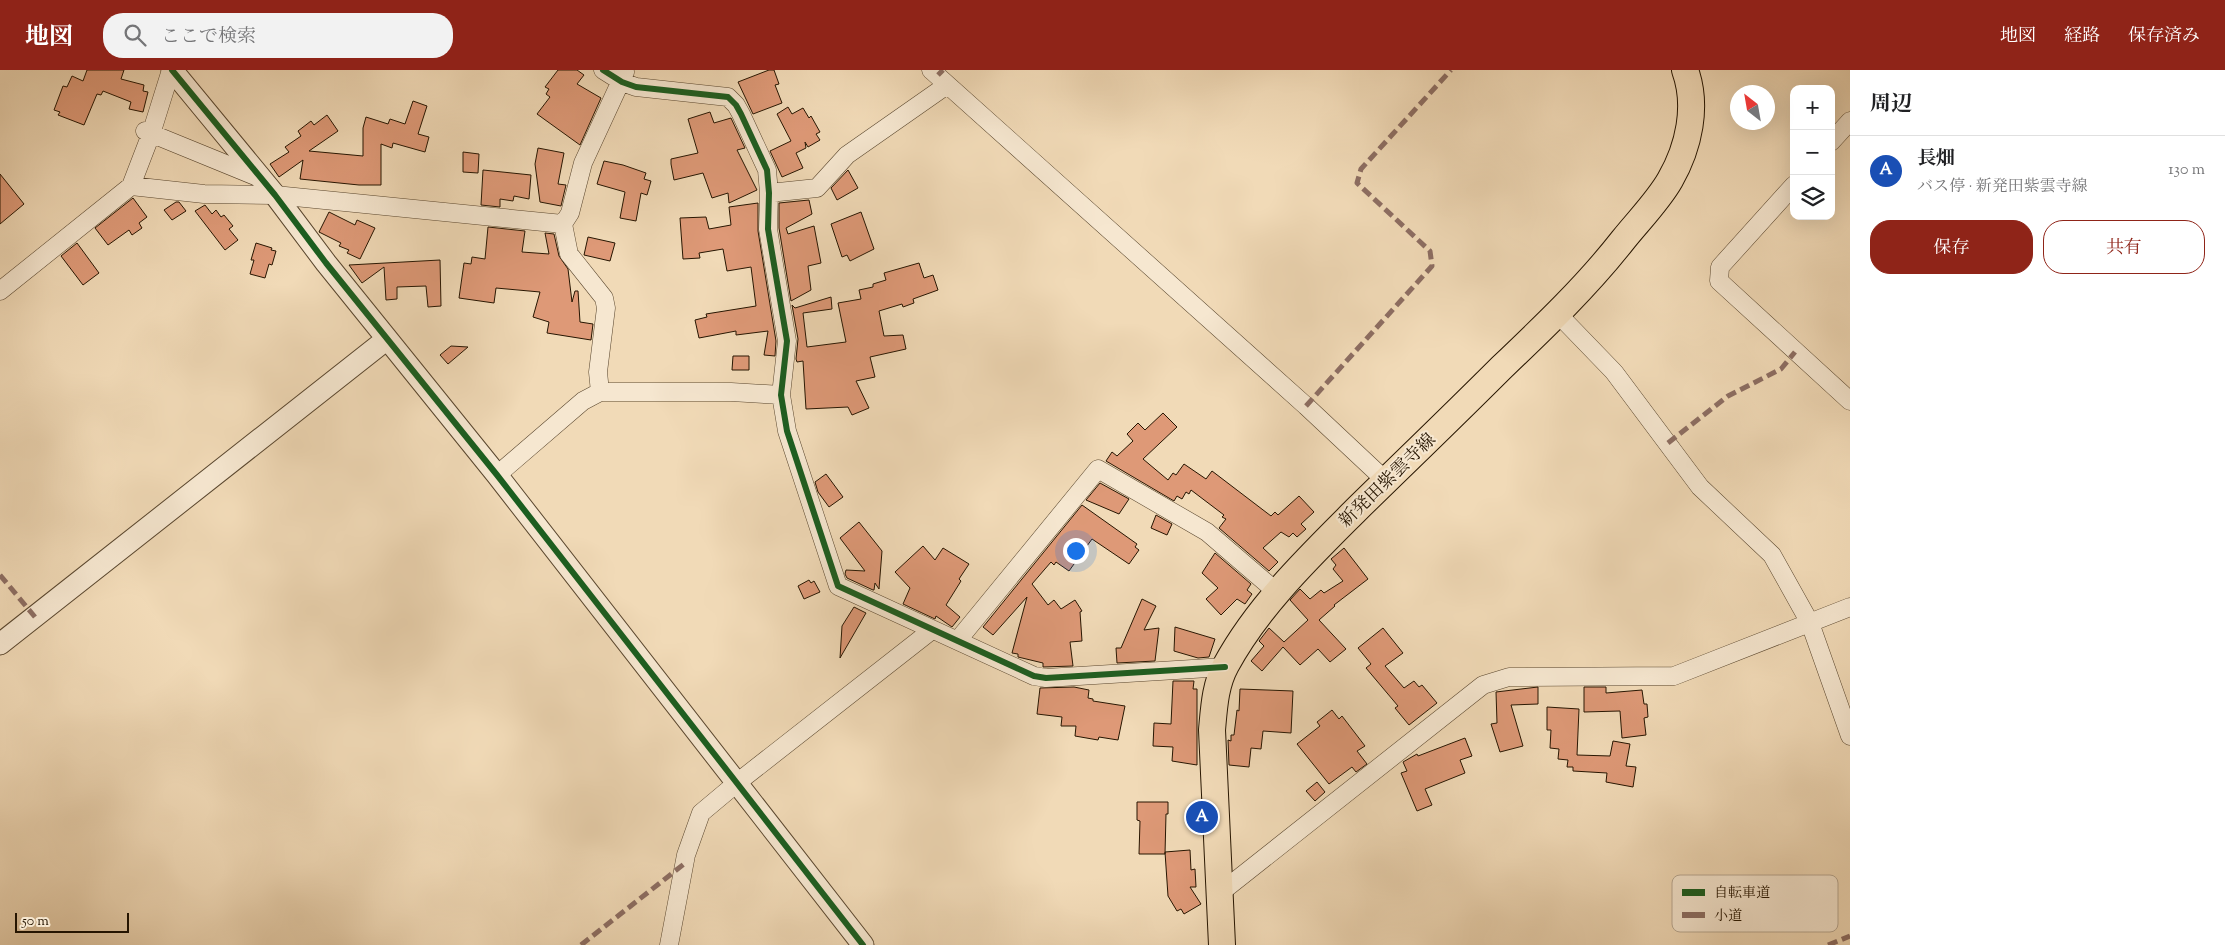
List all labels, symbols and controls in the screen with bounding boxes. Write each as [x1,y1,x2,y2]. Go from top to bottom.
search box [103,13,453,58]
text: 地図 [25,21,73,55]
icon: search [121,21,149,49]
text: ここで検索 [161,24,256,51]
text: 地図 [2000,24,2036,50]
text: 経路 [2064,24,2100,50]
text: 保存済み [2128,24,2200,50]
north arrow [1730,85,1775,130]
map controls [1790,85,1835,220]
button: + [1790,85,1835,130]
text: 周辺 [1870,90,1912,120]
button: − [1790,130,1835,175]
text: 長畑 [1917,146,1955,173]
text: A [1880,159,1893,182]
text: 130 m [2168,159,2205,182]
button: layers [1790,175,1835,220]
text: バス停 · 新発田紫雲寺線 [1917,176,2088,199]
button: 保存 [1870,220,2033,274]
button: 共有 [2043,220,2205,274]
street label: 新発田紫雲寺線 [1334,428,1443,535]
your location [1063,538,1089,564]
pin: A [1186,798,1218,836]
legend [1672,875,1838,932]
text: 自転車道 [1714,884,1770,904]
text: 小道 [1714,907,1742,927]
scale bar [15,910,129,933]
text: 50 m [22,912,49,932]

